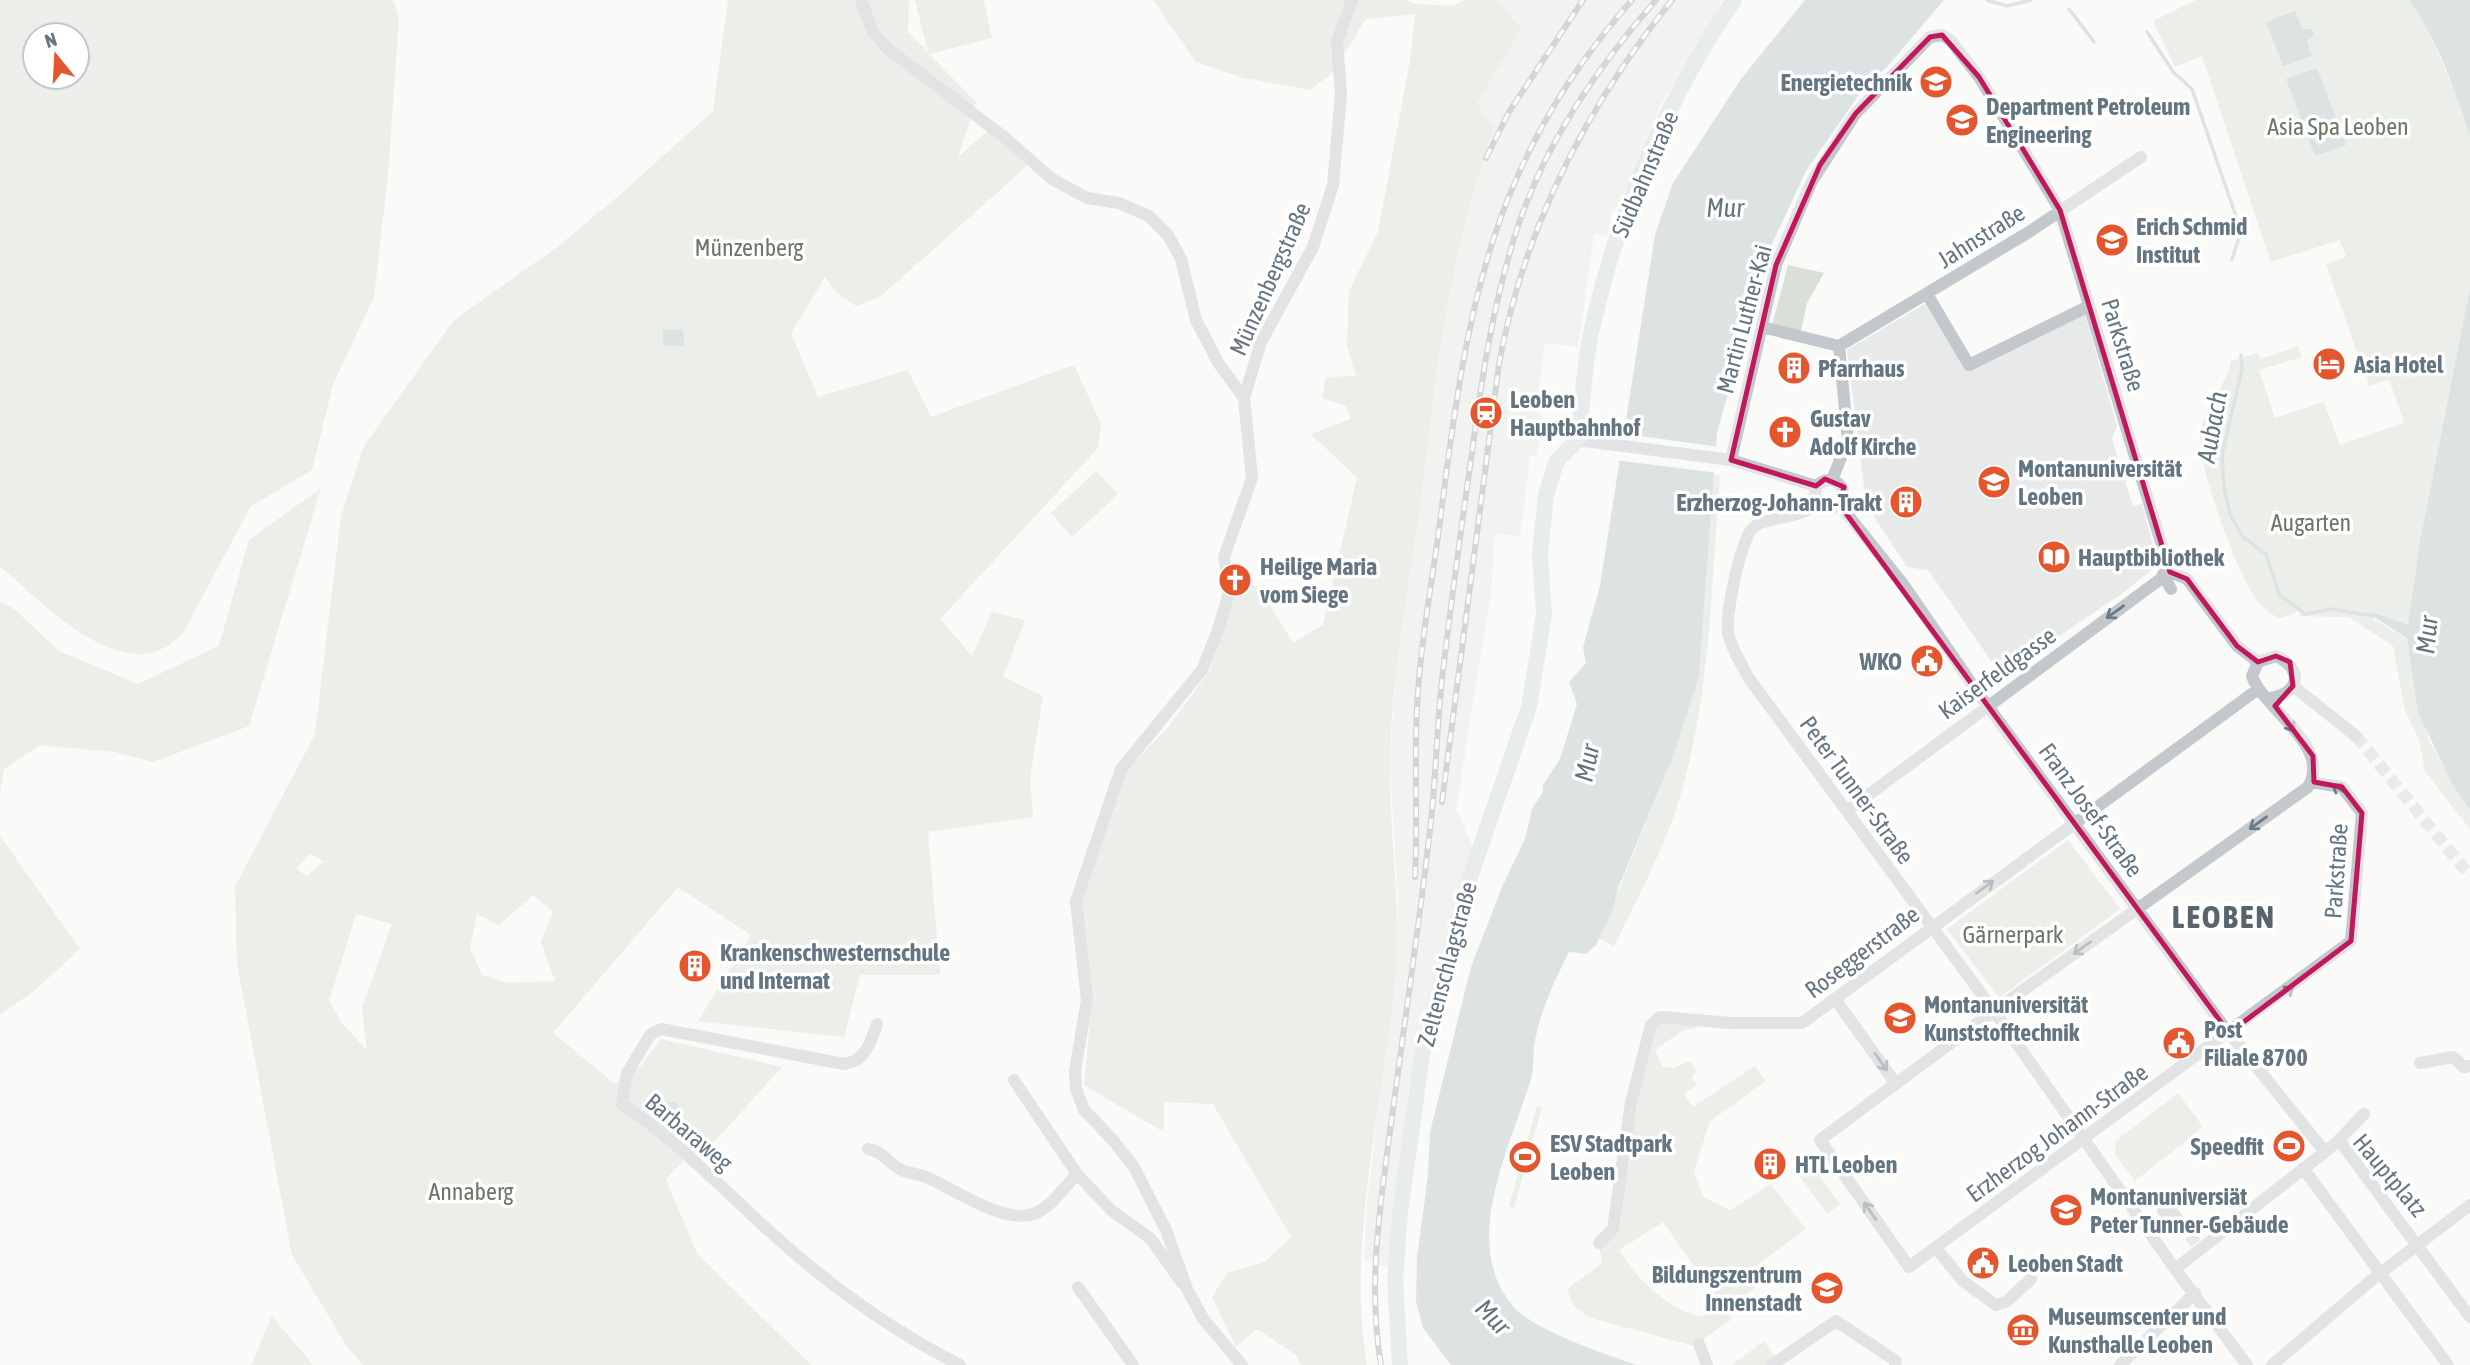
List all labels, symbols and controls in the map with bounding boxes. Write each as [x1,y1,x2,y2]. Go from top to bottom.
north arrow [21,21,91,91]
text: N [42,28,59,52]
school or university icon: Energietechnik [1917,63,1955,101]
place label: Energietechnik [1780,69,1912,96]
place label: Department Petroleum Engineering [1986,93,2190,148]
school or university icon: Department Petroleum Engineering [1943,101,1981,139]
street label: Südbahnstraße [1606,107,1684,241]
park label: Asia Spa Leoben [2267,113,2409,140]
water label: Mur [1706,193,1745,223]
street label: Münzenbergstraße [1224,198,1316,360]
street label: Jahnstraße [1933,199,2029,273]
place label: Erich Schmid Institut [2136,213,2247,268]
school or university icon: Erich Schmid Institut [2093,221,2131,259]
park label: Münzenberg [694,234,804,261]
street label: Martin Luther-Kai [1711,242,1777,396]
street label: Parkstraße [2096,295,2150,395]
hotel icon: Asia Hotel [2310,345,2348,383]
building icon: Pfarrhaus [1775,349,1813,387]
place label: Asia Hotel [2353,351,2444,378]
place label: Pfarrhaus [1818,355,1905,382]
place label: Leoben Hauptbahnhof [1510,386,1641,441]
water label: Aubach [2191,389,2233,466]
station icon: Leoben Hauptbahnhof [1467,394,1505,432]
place label: Gustav Adolf Kirche [1809,405,1917,460]
church icon: Gustav Adolf Kirche [1766,413,1804,451]
place label: Montanuniversität Leoben [2018,455,2182,510]
school or university icon: Montanuniversität Leoben [1975,463,2013,501]
building icon: Erzherzog-Johann-Trakt [1887,483,1925,521]
place label: Erzherzog-Johann-Trakt [1676,489,1882,516]
park label: Augarten [2271,509,2351,536]
library icon: Hauptbibliothek [2035,538,2073,576]
place label: Hauptbibliothek [2078,544,2225,571]
place label: Heilige Maria vom Siege [1260,553,1377,608]
church icon: Heilige Maria vom Siege [1216,561,1254,599]
one-way arrow [2106,604,2125,619]
water label: Mur [2410,613,2444,655]
street label: Kaiserfeldgasse [1933,622,2061,724]
public building icon: WKO [1908,642,1946,680]
place label: WKO [1859,648,1902,675]
street label: Peter Tunner-Straße [1795,711,1919,869]
one-way arrow [2281,713,2295,732]
street label: Franz Josef-Straße [2034,738,2148,882]
water label: Mur [1568,740,1606,785]
one-way arrow [2331,783,2351,797]
one-way arrow [2249,816,2268,830]
street label: Parkstraße [2319,822,2353,920]
street label: Zeltenschlagstraße [1412,879,1482,1049]
one-way arrow [1975,880,1994,894]
district label: LEOBEN [2172,898,2276,935]
street label: Roseggerstraße [1800,900,1924,1004]
park label: Gärnerpark [1963,921,2064,948]
place label: Krankenschwesternschule und Internat [720,939,950,994]
one-way arrow [2073,941,2092,955]
building icon: Krankenschwesternschule und Internat [676,947,714,985]
one-way arrow [2275,986,2294,1000]
place label: Montanuniversität Kunststofftechnik [1924,991,2088,1046]
school or university icon: Montanuniversität Kunststofftechnik [1881,999,1919,1037]
place label: Post Filiale 8700 [2204,1016,2308,1071]
public building icon: Post Filiale 8700 [2160,1024,2198,1062]
one-way arrow [1873,1052,1888,1071]
street label: Erzherzog Johann-Straße [1961,1058,2153,1208]
street label: Barbaraweg [640,1088,738,1177]
sports icon: Speedfit [2270,1127,2308,1165]
street label: Hauptplatz [2348,1128,2433,1222]
place label: ESV Stadtpark Leoben [1550,1130,1672,1185]
place label: Speedfit [2191,1133,2264,1160]
sports icon: ESV Stadtpark Leoben [1506,1138,1544,1176]
building icon: HTL Leoben [1751,1145,1789,1183]
place label: HTL Leoben [1795,1151,1897,1178]
park label: Annaberg [428,1178,514,1205]
place label: Montanuniversiät Peter Tunner-Gebäude [2090,1183,2289,1238]
school or university icon: Montanuniversiät Peter Tunner-Gebäude [2047,1191,2085,1229]
one-way arrow [1863,1202,1877,1221]
public building icon: Leoben Stadt [1964,1244,2002,1282]
place label: Leoben Stadt [2008,1250,2123,1277]
place label: Bildungszentrum Innenstadt [1652,1261,1802,1316]
school or university icon: Bildungszentrum Innenstadt [1808,1269,1846,1307]
water label: Mur [1469,1293,1518,1342]
place label: Museumscenter und Kunsthalle Leoben [2048,1303,2226,1358]
museum icon: Museumscenter und Kunsthalle Leoben [2004,1311,2042,1349]

